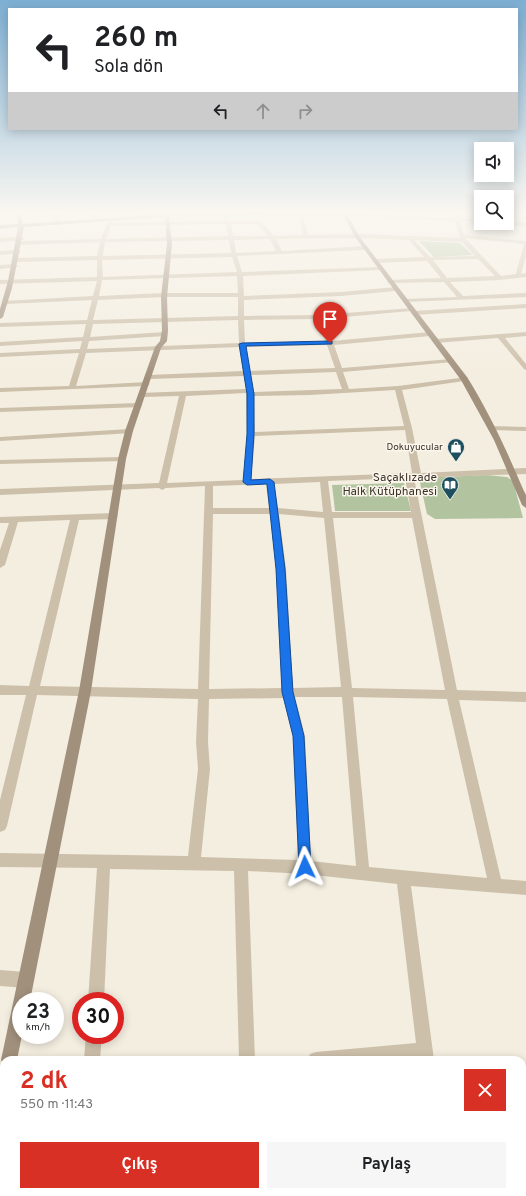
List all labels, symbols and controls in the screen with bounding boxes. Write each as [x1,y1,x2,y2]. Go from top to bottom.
text: 260 m [94,21,178,57]
icon: left [28,24,80,76]
text: Sola dön [94,56,163,79]
icon: left [210,100,232,122]
icon: ahead [252,100,274,122]
icon: right [294,100,316,122]
map controls [474,142,514,230]
button: sound [474,142,514,182]
button: search [474,190,514,230]
pin [313,302,347,343]
icon: arrive [319,308,341,330]
shop icon: Dokuyucular [446,437,466,462]
place label: Dokuyucular [387,441,443,454]
place label: Saçaklızade Halk Kütüphanesi [342,470,437,500]
library icon: Saçaklızade Halk Kütüphanesi [440,475,460,500]
position arrow [284,846,326,888]
speed limit sign: 30 [72,992,124,1044]
text: 23 [26,1000,50,1026]
text: km/h [26,1021,50,1034]
text: 2 dk [20,1067,68,1097]
button: close [464,1069,506,1111]
text: 550 m · 11:43 [20,1097,93,1113]
button: Çıkış [20,1142,259,1188]
button: Paylaş [267,1142,506,1188]

